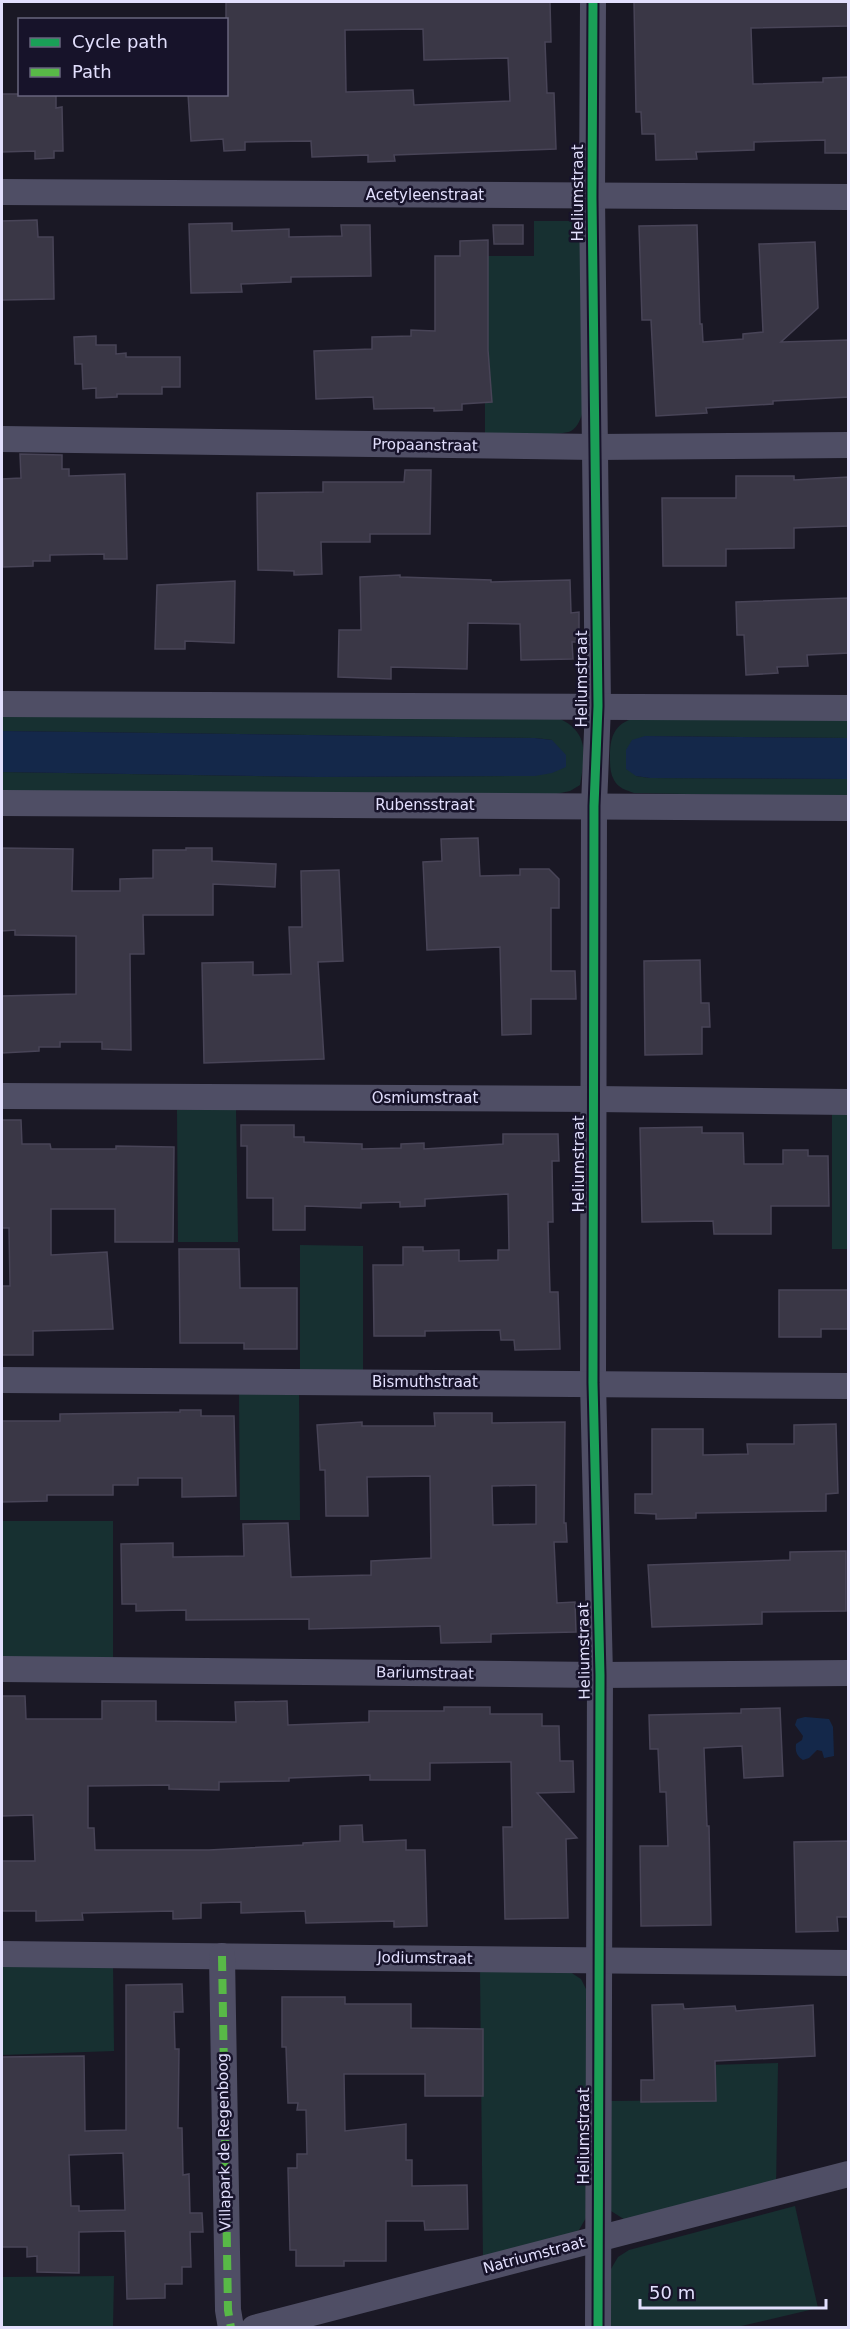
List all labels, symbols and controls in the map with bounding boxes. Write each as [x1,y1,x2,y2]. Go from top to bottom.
legend [18,18,228,96]
text: Cycle path [72,31,168,52]
text: Path [72,61,112,82]
street label: Heliumstraat [569,144,587,242]
street label: Acetyleenstraat [366,186,484,204]
street label: Propaanstraat [372,435,478,455]
street label: Heliumstraat [573,630,591,728]
street label: Rubensstraat [375,796,475,814]
street label: Osmiumstraat [372,1089,478,1107]
street label: Heliumstraat [570,1115,588,1213]
street label: Bismuthstraat [372,1373,478,1391]
street label: Heliumstraat [574,1602,594,1700]
street label: Bariumstraat [376,1663,474,1683]
street label: Jodiumstraat [376,1948,473,1968]
street label: Villapark de Regenboog [213,2053,235,2231]
street label: Heliumstraat [575,2087,593,2185]
street label: Natriumstraat [481,2233,587,2277]
scale bar [640,2272,826,2310]
text: 50 m [649,2282,695,2303]

